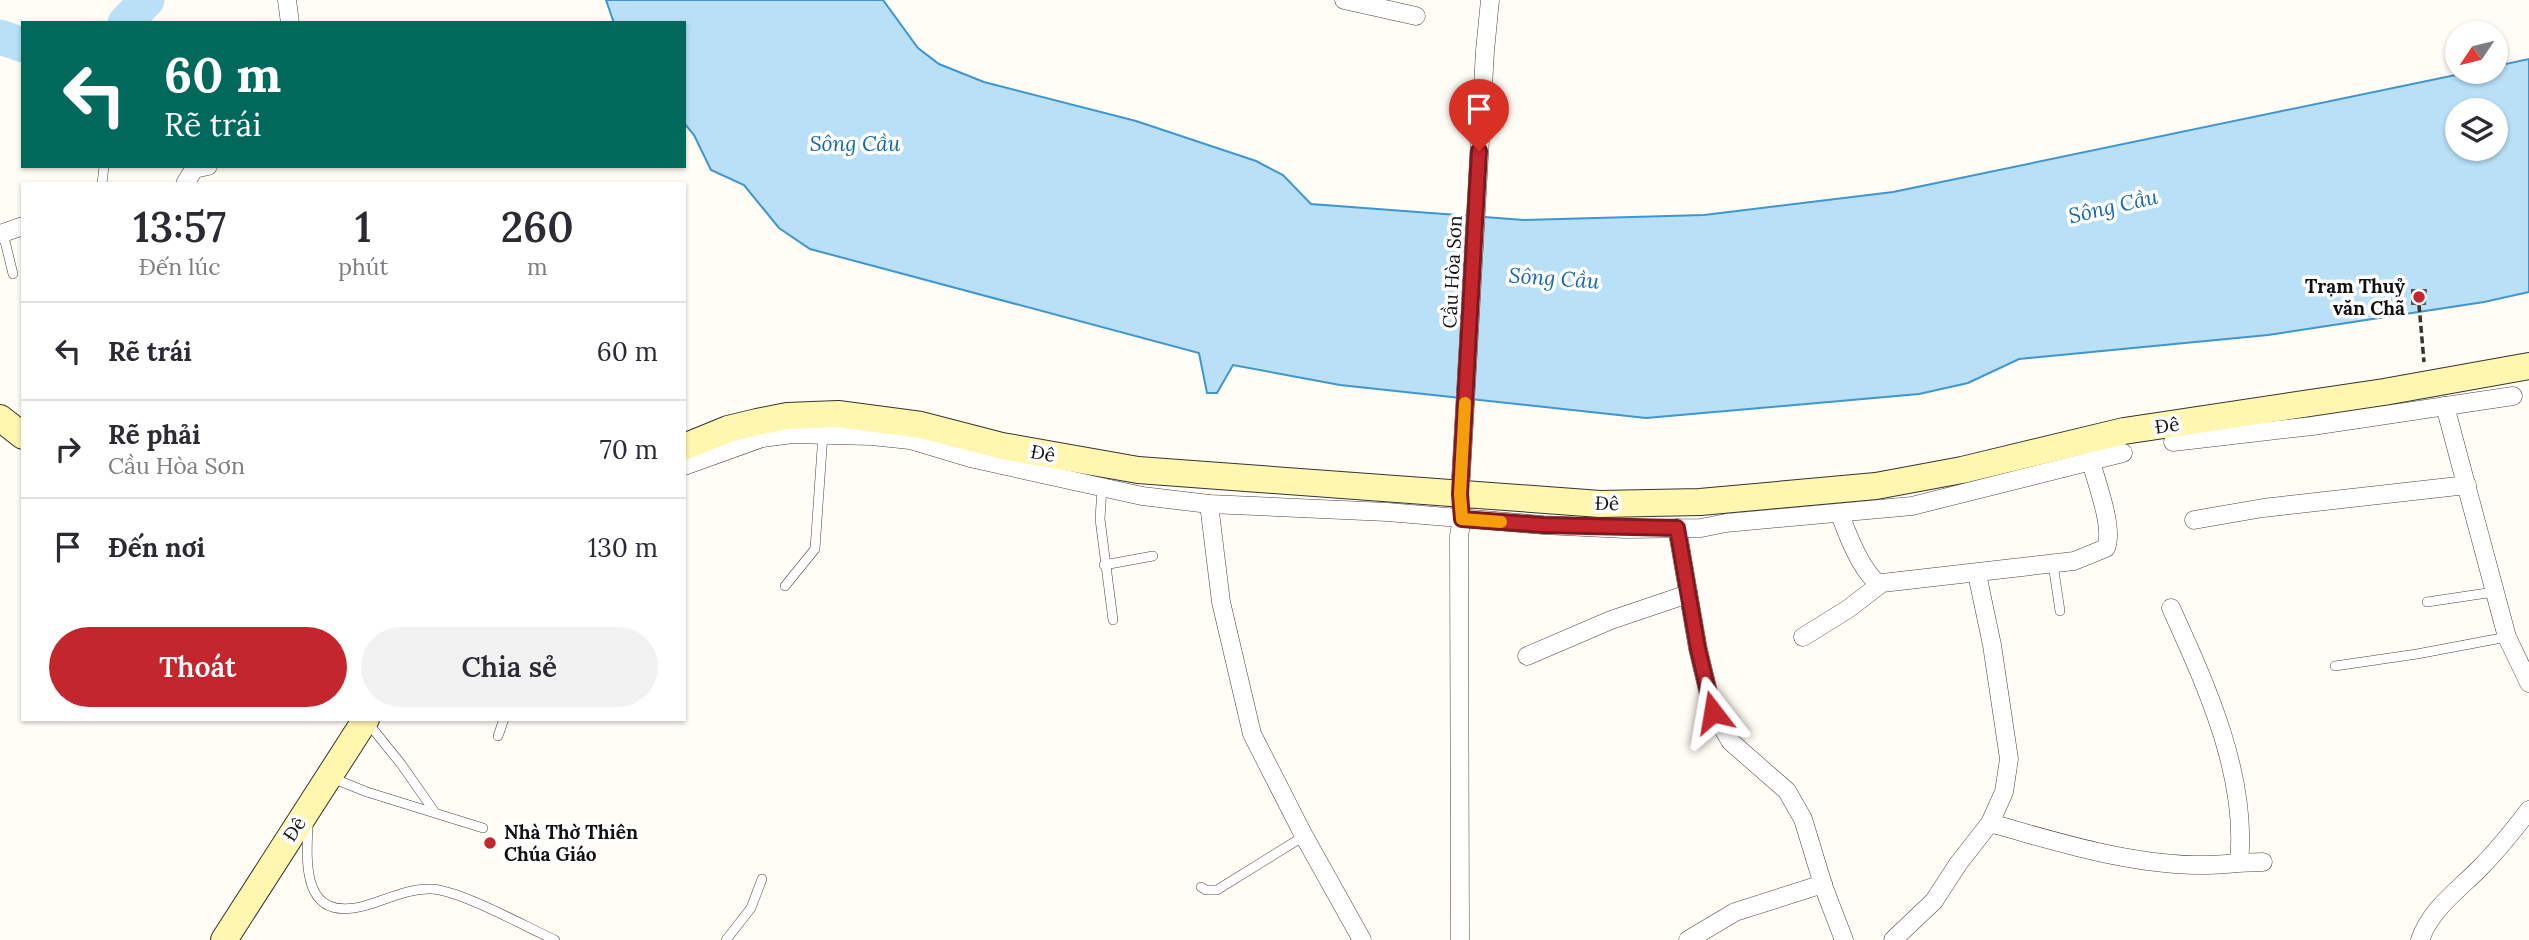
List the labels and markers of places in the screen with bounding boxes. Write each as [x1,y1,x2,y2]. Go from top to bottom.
pin [1449,79,1509,151]
place label: Trạm Thuỷ văn Chã [2305,274,2406,320]
marker: Trạm Thuỷ văn Chã [2411,289,2427,305]
place label: Nhà Thờ Thiên Chúa Giáo [504,820,638,866]
marker: Nhà Thờ Thiên Chúa Giáo [482,835,498,851]

